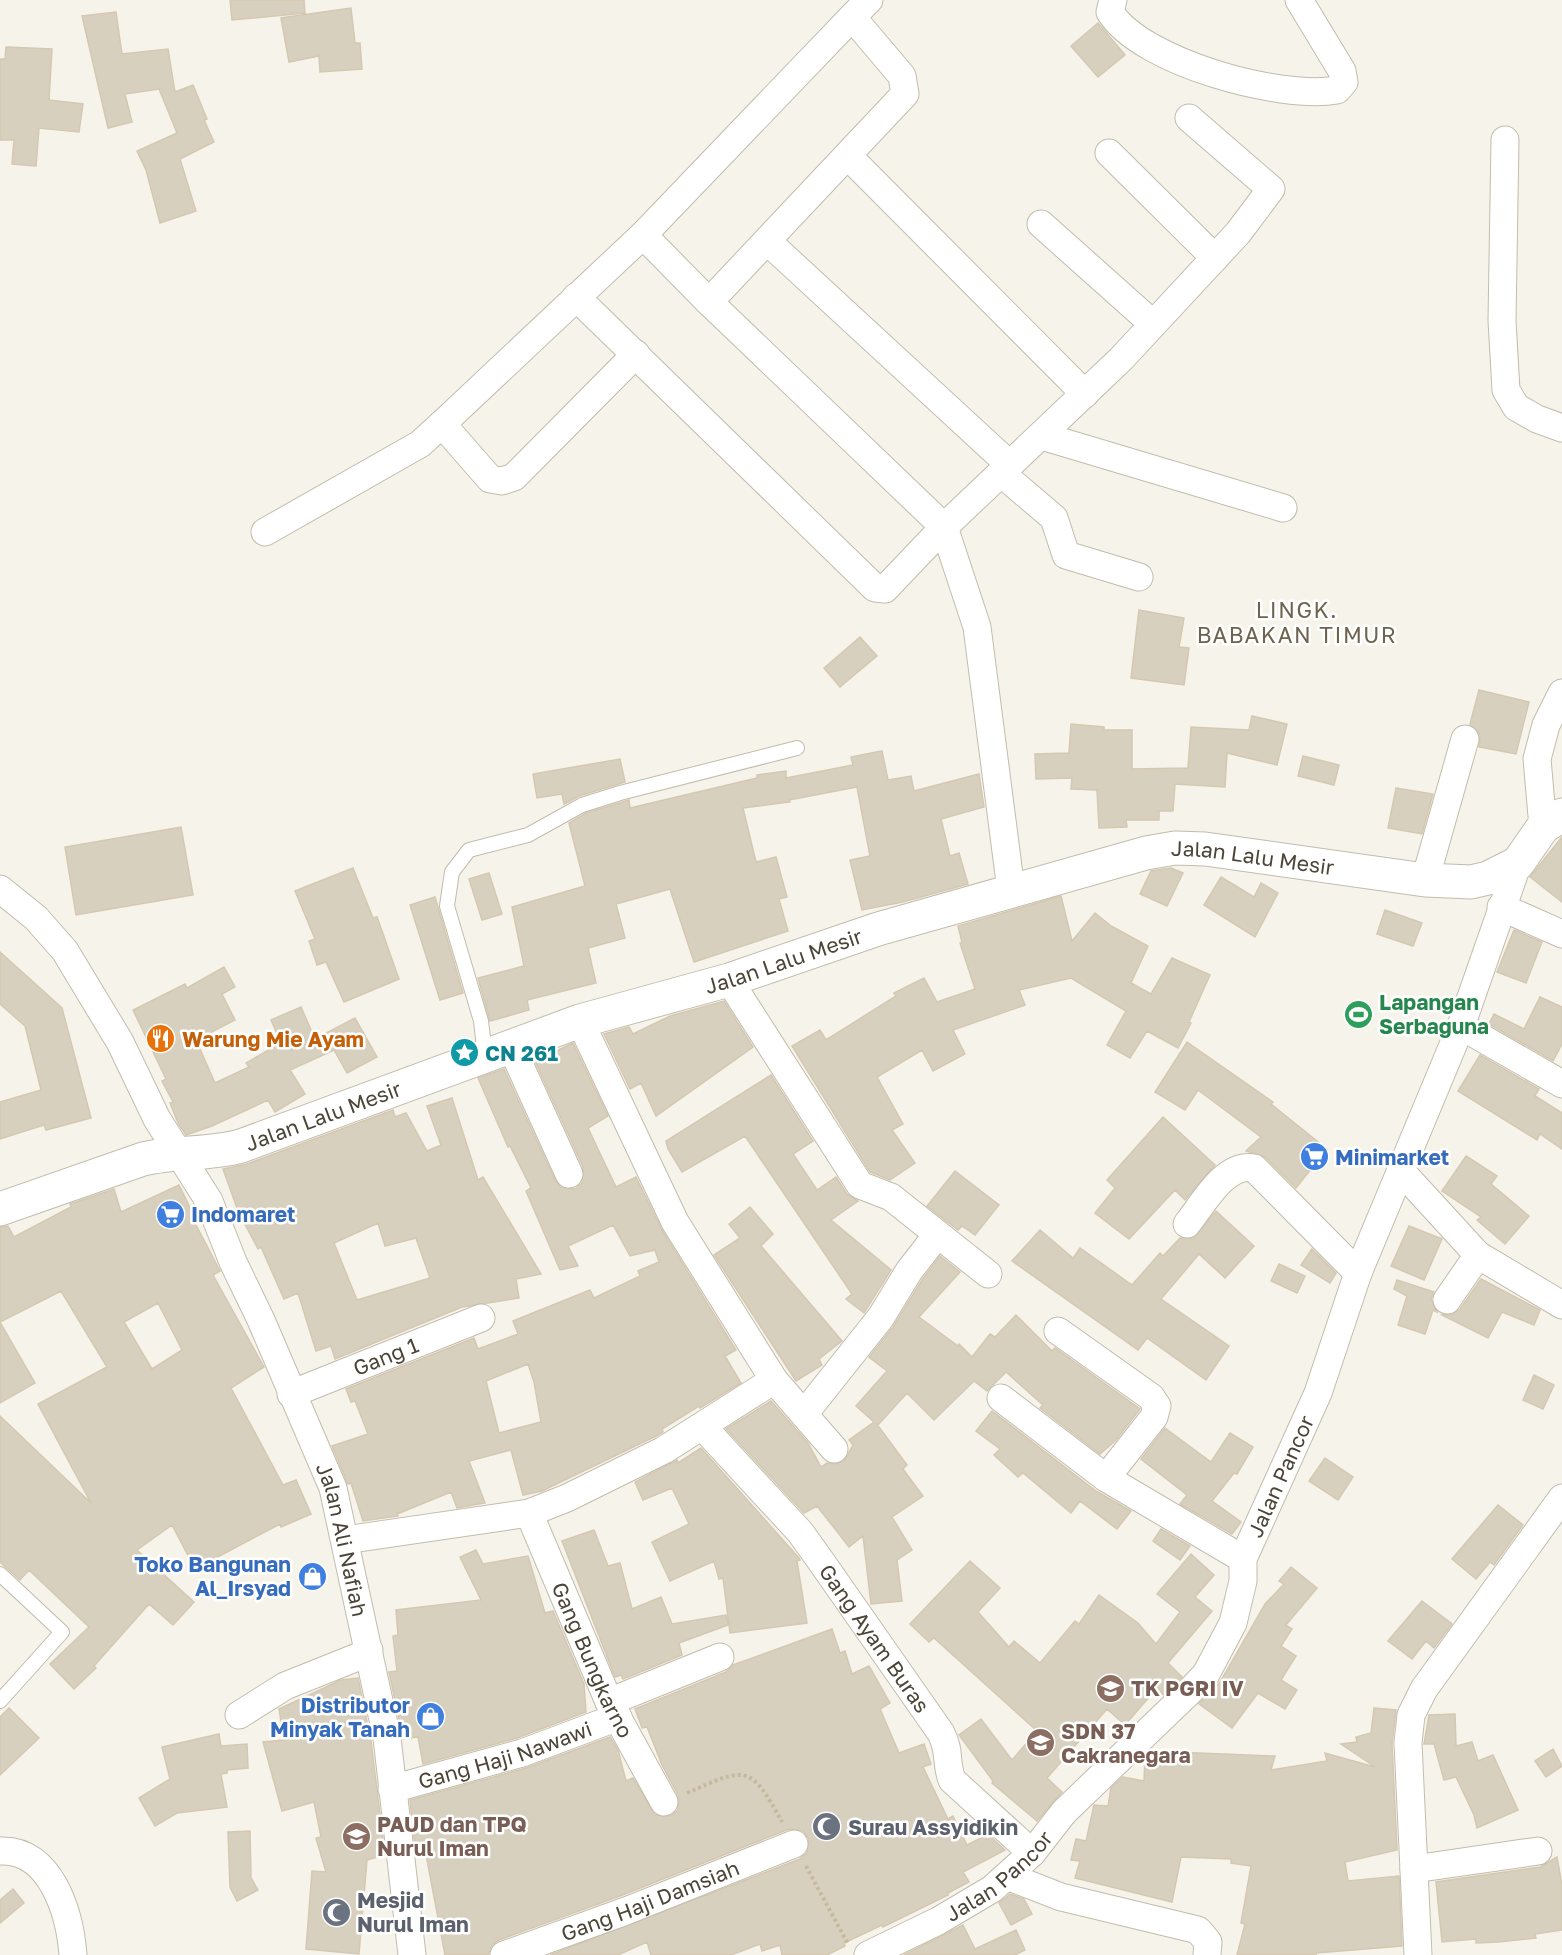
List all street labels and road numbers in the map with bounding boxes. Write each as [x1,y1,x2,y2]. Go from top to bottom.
street label: Jalan Lalu Mesir [1171,835,1336,880]
street label: Jalan Lalu Mesir [702,922,865,999]
street label: Jalan Lalu Mesir [242,1075,405,1156]
street label: Gang 1 [349,1331,422,1381]
street label: Jalan Pancor [1242,1411,1319,1541]
street label: Jalan Ali Nafiah [311,1458,373,1619]
street label: Gang Ayam Buras [814,1559,936,1718]
street label: Gang Bungkarno [547,1578,639,1742]
street label: Gang Haji Nawawi [415,1715,595,1794]
street label: Jalan Pancor [941,1825,1058,1927]
street label: Gang Haji Damsiah [557,1854,743,1946]

